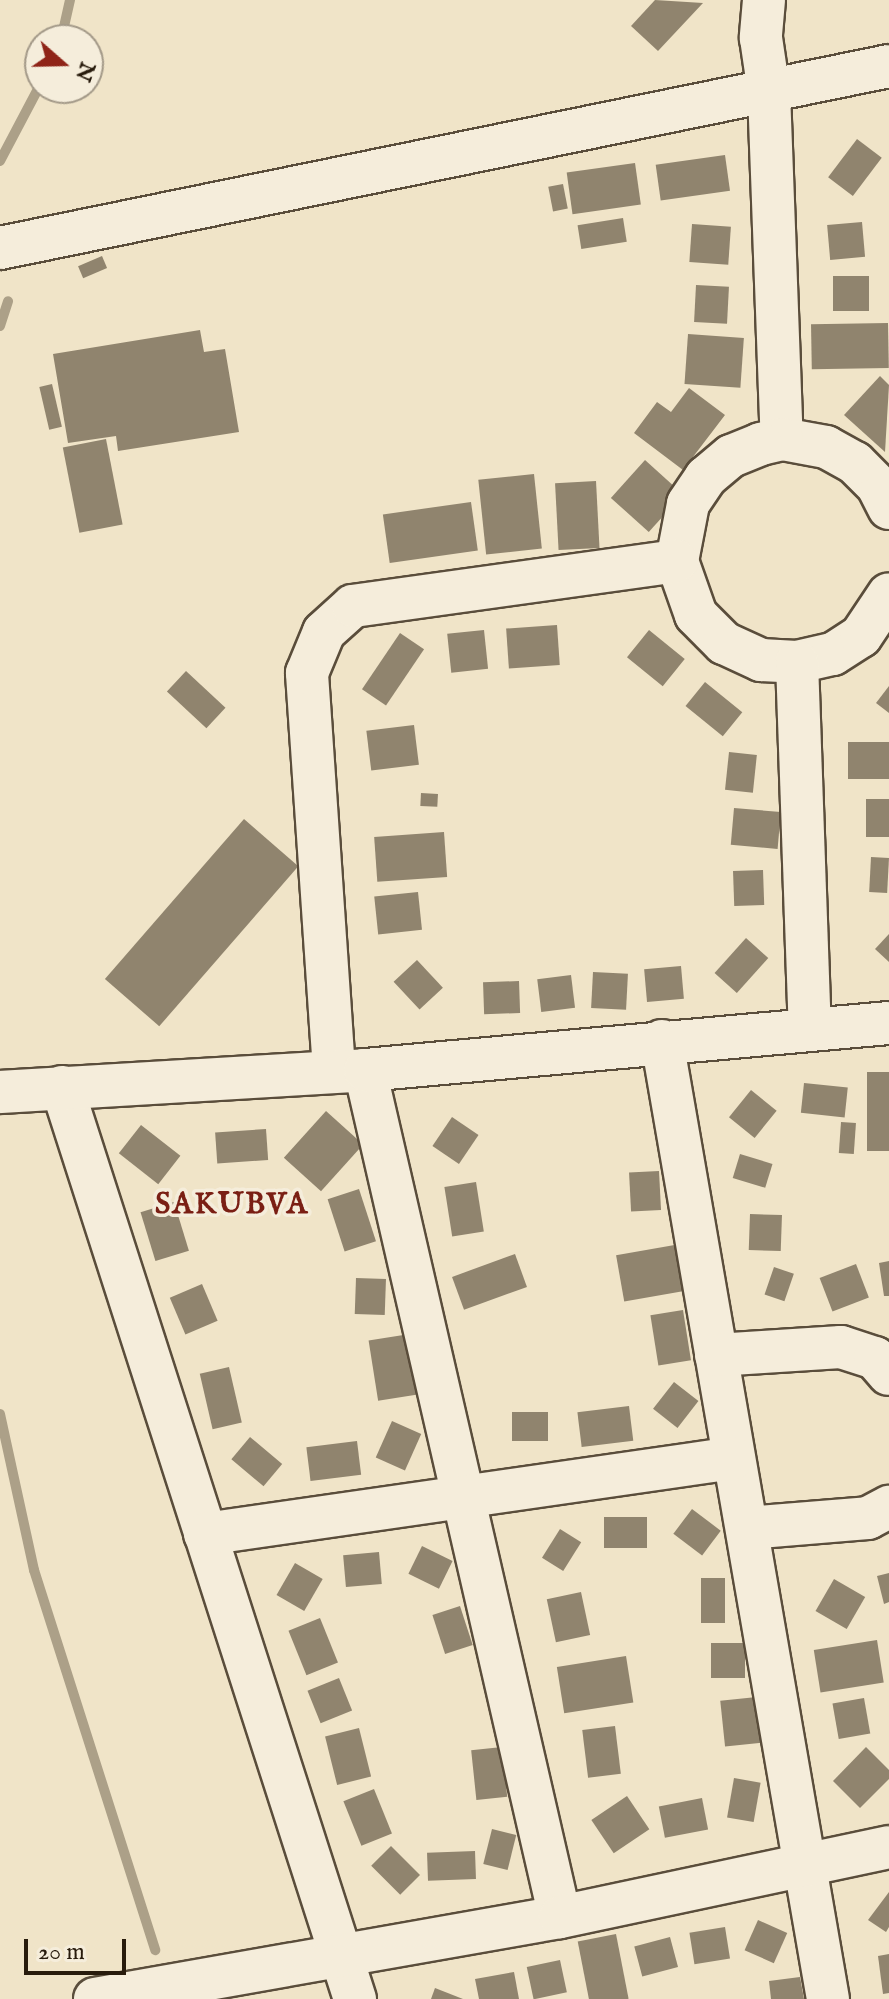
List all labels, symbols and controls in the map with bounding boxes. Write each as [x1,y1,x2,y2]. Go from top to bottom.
north arrow [24,24,104,104]
text: N [68,58,101,85]
district label: SAKUBVA [155,1187,309,1223]
scale bar [28,1923,130,1973]
text: 20 m [38,1937,85,1968]

